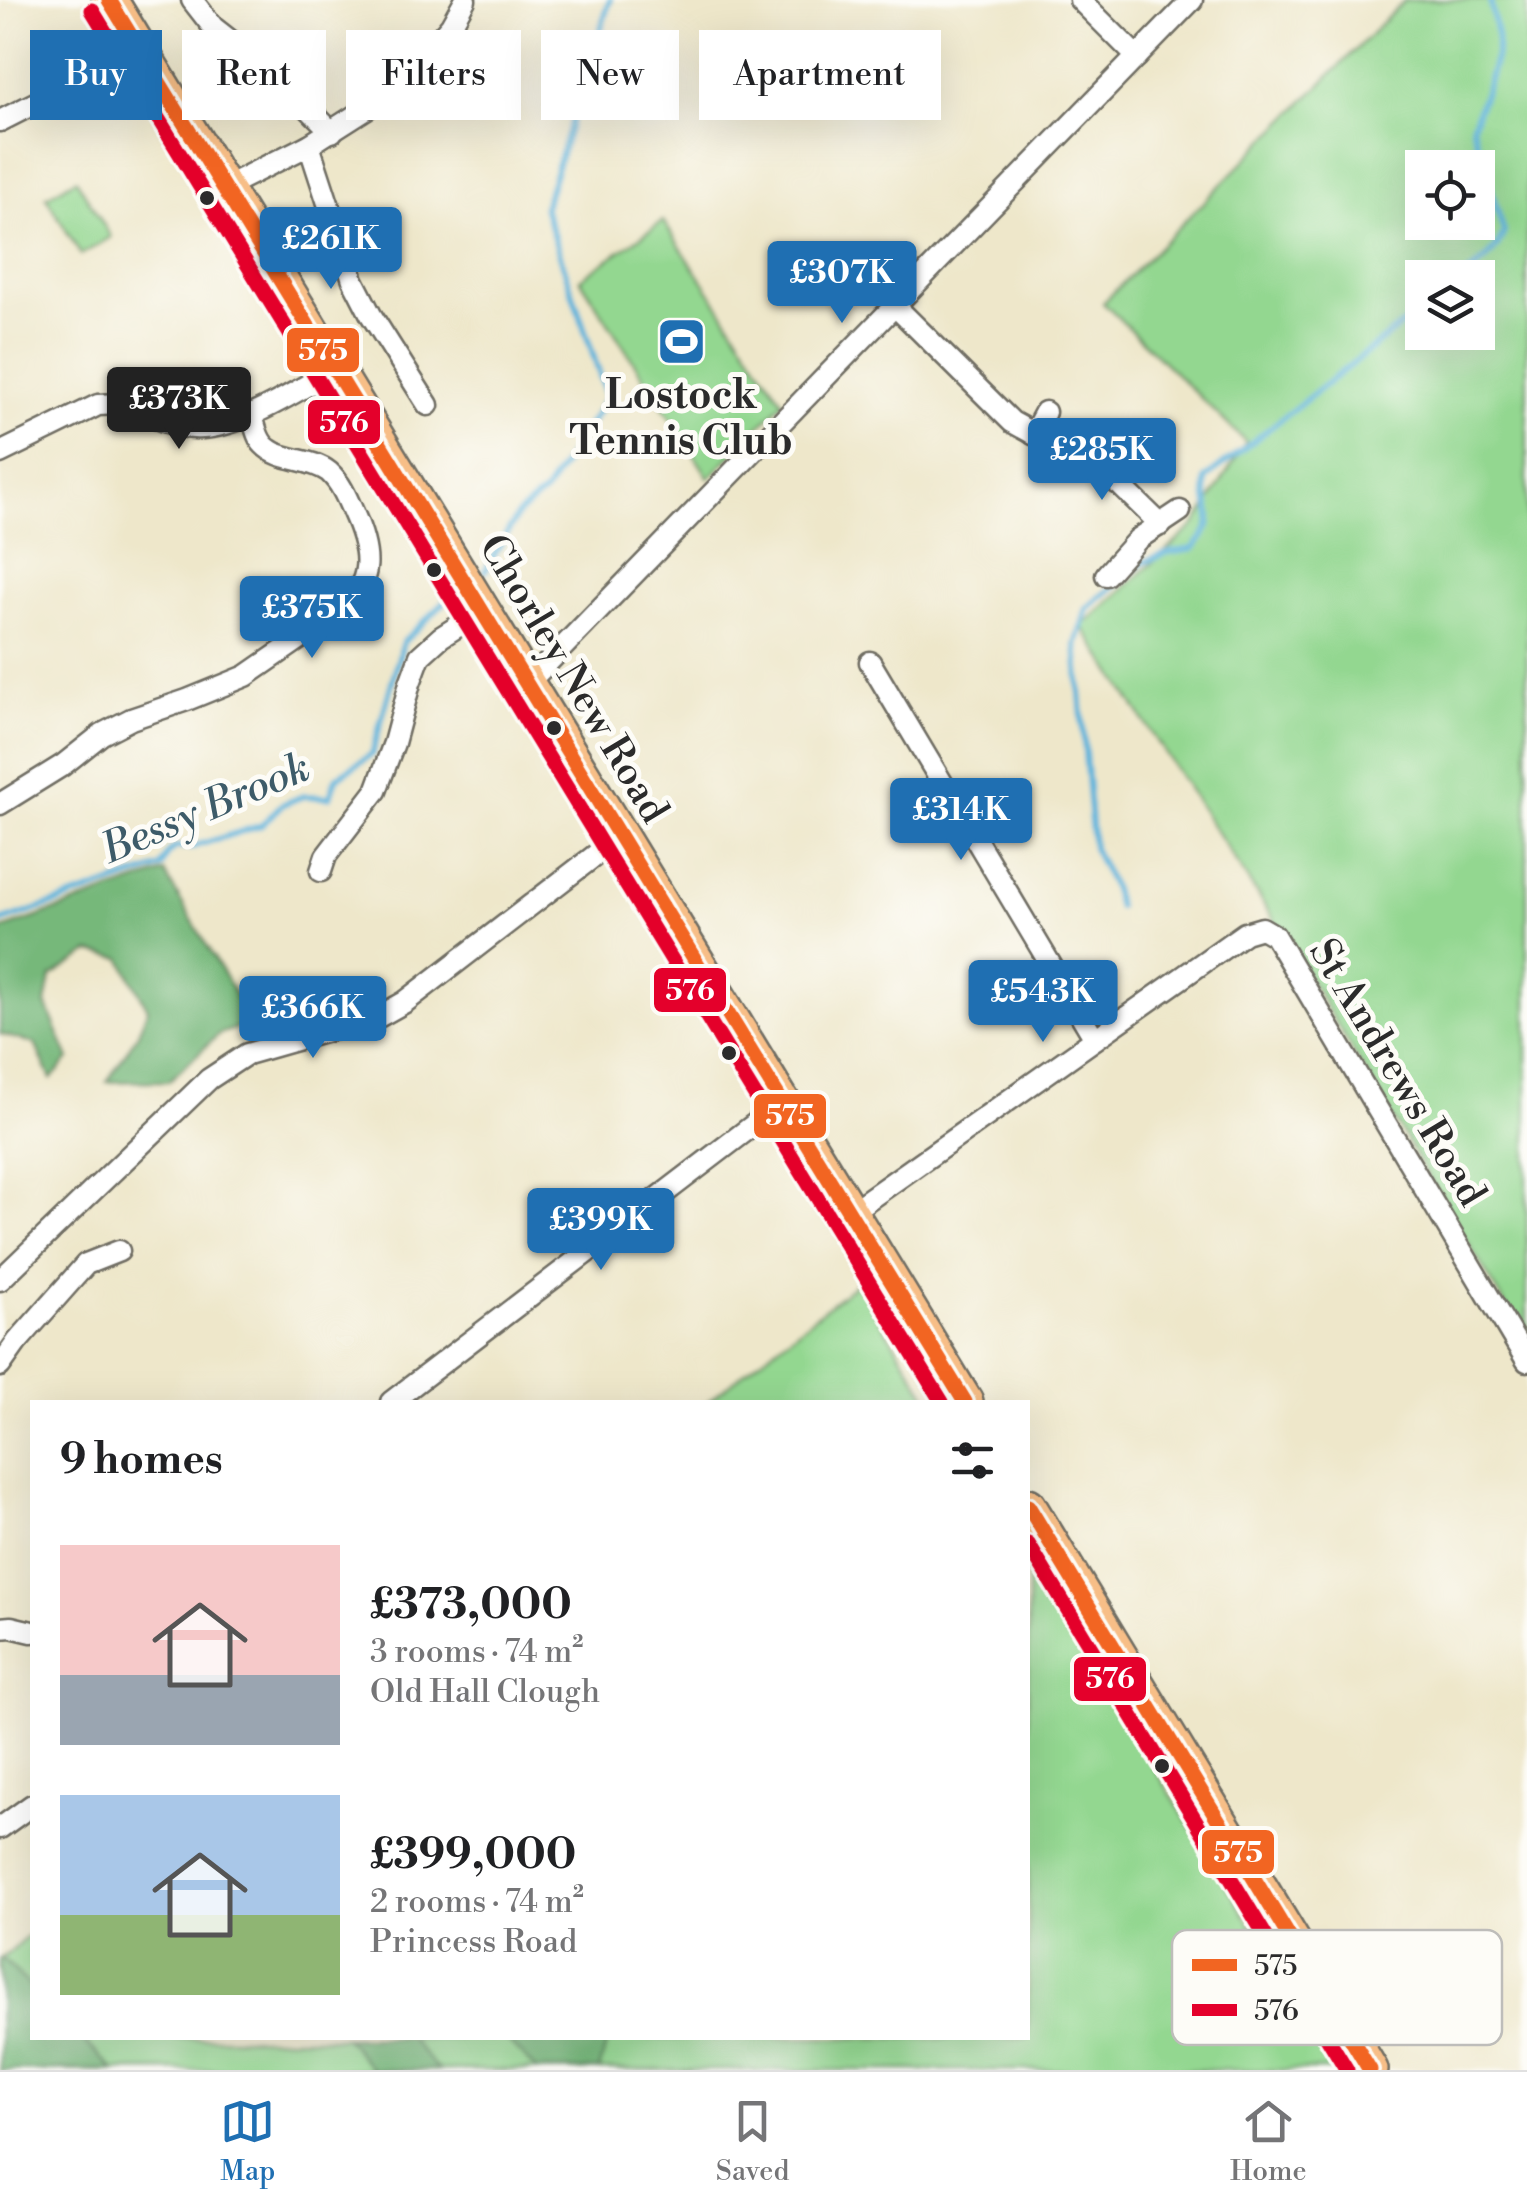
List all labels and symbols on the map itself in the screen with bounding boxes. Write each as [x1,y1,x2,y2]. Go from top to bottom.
unlabelled marker [197,188,217,208]
pin: £261K [261,207,401,292]
pin: £307K [772,241,912,326]
sports icon: Lostock Tennis Club [655,315,707,367]
line badge: 575 [285,326,361,374]
text: 575 [298,334,348,369]
pin: £373K [109,367,249,452]
place label: Lostock Tennis Club [569,371,793,467]
line badge: 576 [306,398,382,446]
text: 576 [319,406,369,441]
pin: £285K [1032,418,1172,503]
street label: Chorley New Road [466,526,679,833]
unlabelled marker [424,560,444,580]
pin: £375K [242,576,382,661]
unlabelled marker [544,718,564,738]
water label: Bessy Brook [93,741,318,877]
pin: £314K [891,778,1031,863]
street label: St Andrews Road [1298,930,1497,1216]
pin: £543K [973,960,1113,1045]
line badge: 576 [652,966,728,1014]
text: 576 [665,974,715,1009]
pin: £366K [243,976,383,1061]
unlabelled marker [719,1043,739,1063]
line badge: 575 [752,1092,828,1140]
text: 575 [765,1099,815,1134]
pin: £399K [531,1188,671,1273]
line badge: 576 [1072,1655,1148,1703]
text: 576 [1085,1662,1135,1697]
unlabelled marker [1152,1756,1172,1776]
line badge: 575 [1200,1828,1276,1876]
text: 575 [1213,1836,1263,1871]
legend [1172,1930,1502,2045]
text: 575 [1254,1949,1297,1984]
text: 576 [1254,1994,1299,2029]

